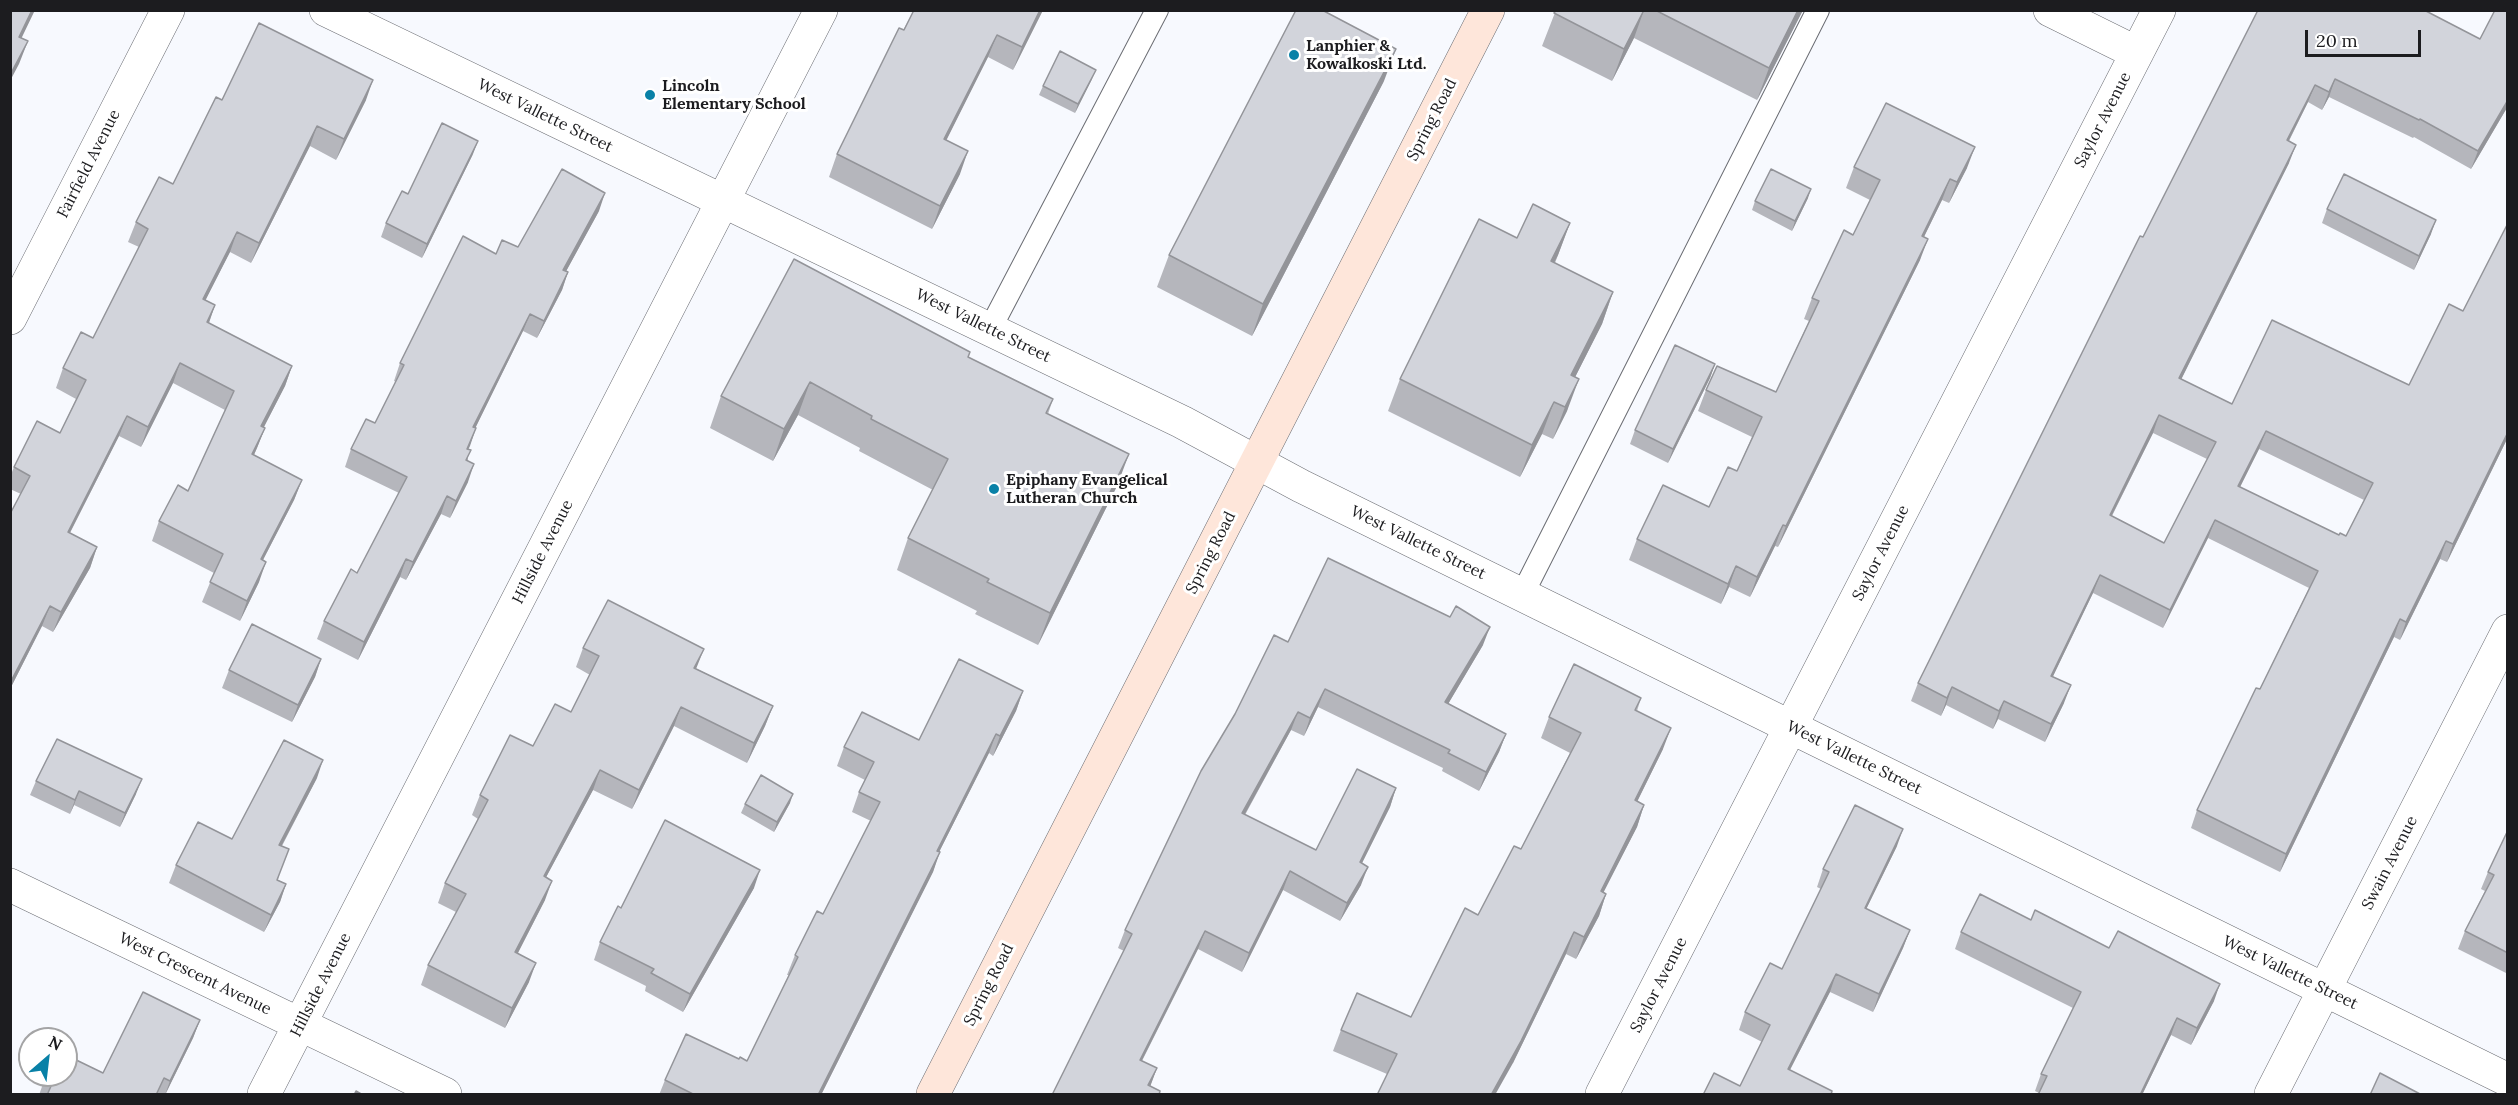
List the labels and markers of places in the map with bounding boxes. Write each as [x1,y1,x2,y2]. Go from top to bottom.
place label: Lanphier & Kowalkoski Ltd. [1306,36,1426,74]
marker: Lanphier & Kowalkoski Ltd. [1287,48,1301,62]
place label: Lincoln Elementary School [662,76,806,114]
marker: Lincoln Elementary School [643,88,657,102]
place label: Epiphany Evangelical Lutheran Church [1006,470,1168,508]
marker: Epiphany Evangelical Lutheran Church [987,482,1001,496]

